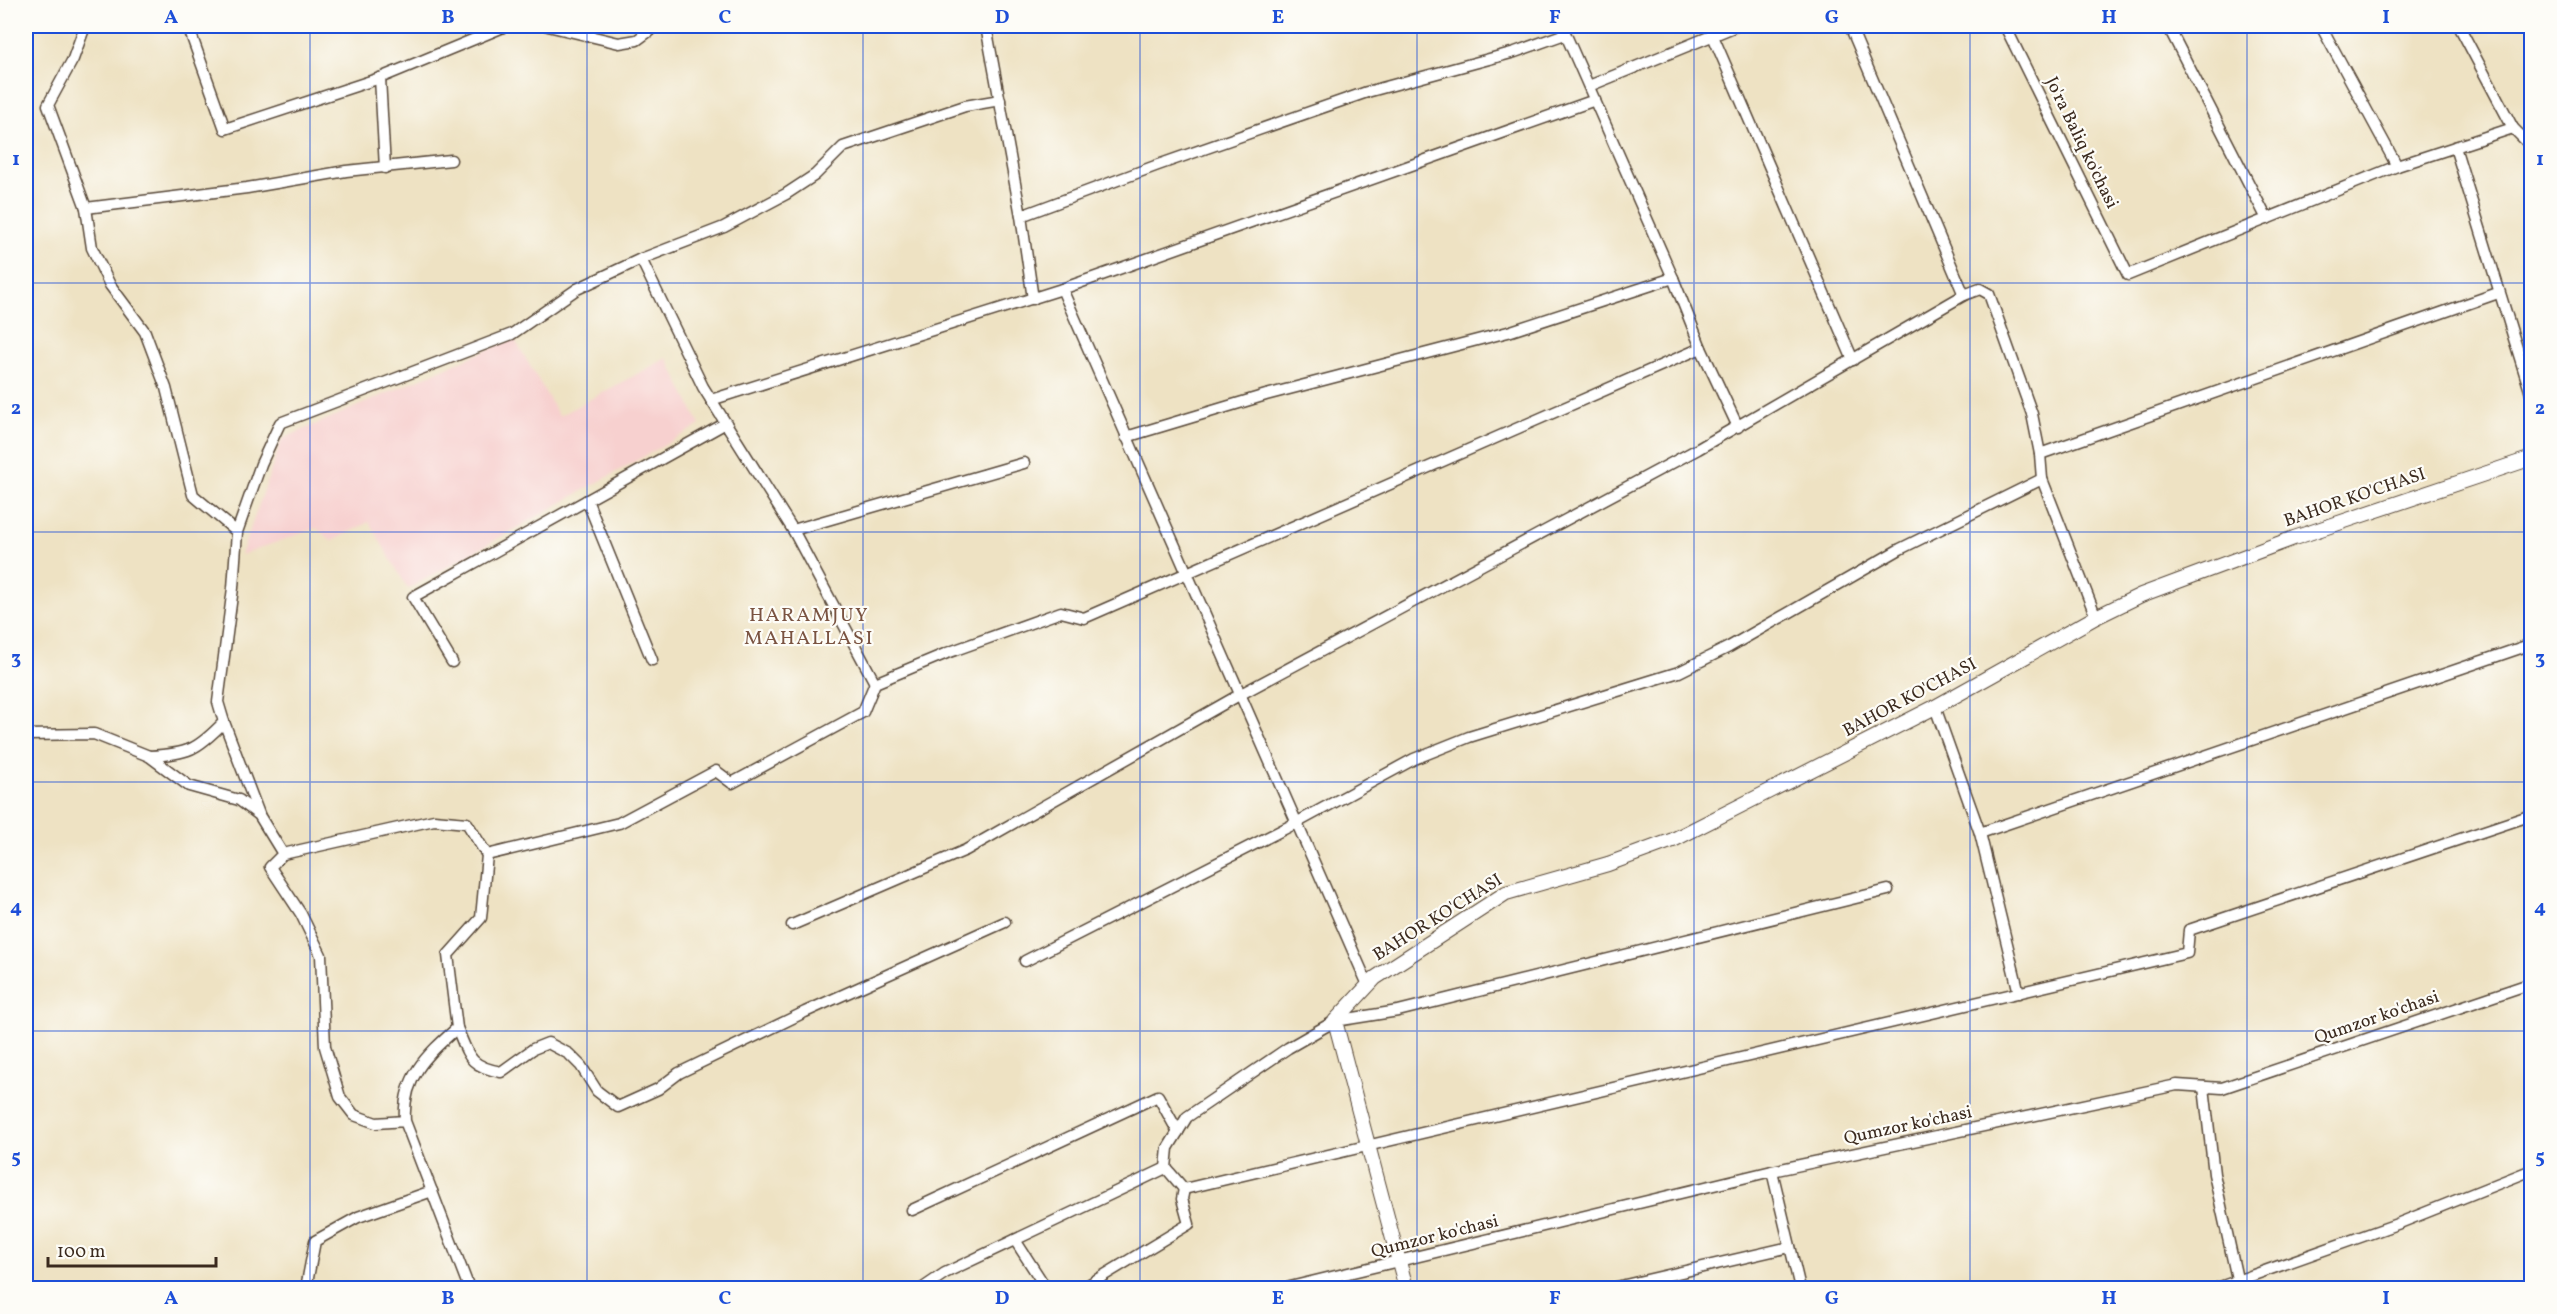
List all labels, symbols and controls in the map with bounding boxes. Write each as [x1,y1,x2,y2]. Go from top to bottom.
text: A [164,4,178,32]
text: B [441,4,455,32]
text: C [719,4,732,32]
text: D [995,4,1009,32]
text: E [1272,4,1284,32]
text: F [1549,4,1561,32]
text: G [1825,4,1839,32]
text: H [2101,4,2117,32]
text: I [2382,4,2390,32]
street label: Jo'ra Baliq ko'chasi [2038,73,2124,213]
text: 1 [12,146,20,174]
text: 1 [2536,146,2544,174]
text: 2 [11,395,21,423]
text: 2 [2535,395,2545,423]
street label: BAHOR KO'CHASI [2281,462,2429,534]
district label: HARAMJUY MAHALLASI [744,602,874,653]
text: 3 [11,645,21,673]
text: 3 [2535,645,2545,673]
street label: BAHOR KO'CHASI [1839,652,1981,744]
street label: BAHOR KO'CHASI [1368,868,1508,968]
text: 4 [10,894,22,922]
text: 4 [2534,894,2546,922]
street label: Qumzor ko'chasi [2311,985,2443,1051]
street label: Qumzor ko'chasi [1842,1100,1974,1152]
text: 5 [11,1144,21,1172]
text: 5 [2535,1144,2545,1172]
street label: Qumzor ko'chasi [1369,1209,1501,1265]
scale bar [48,1230,216,1268]
text: 100 m [57,1240,106,1265]
text: A [164,1285,178,1313]
text: B [441,1285,455,1313]
text: C [719,1285,732,1313]
text: D [995,1285,1009,1313]
text: E [1272,1285,1284,1313]
text: F [1549,1285,1561,1313]
text: G [1825,1285,1839,1313]
text: H [2101,1285,2117,1313]
text: I [2382,1285,2390,1313]

